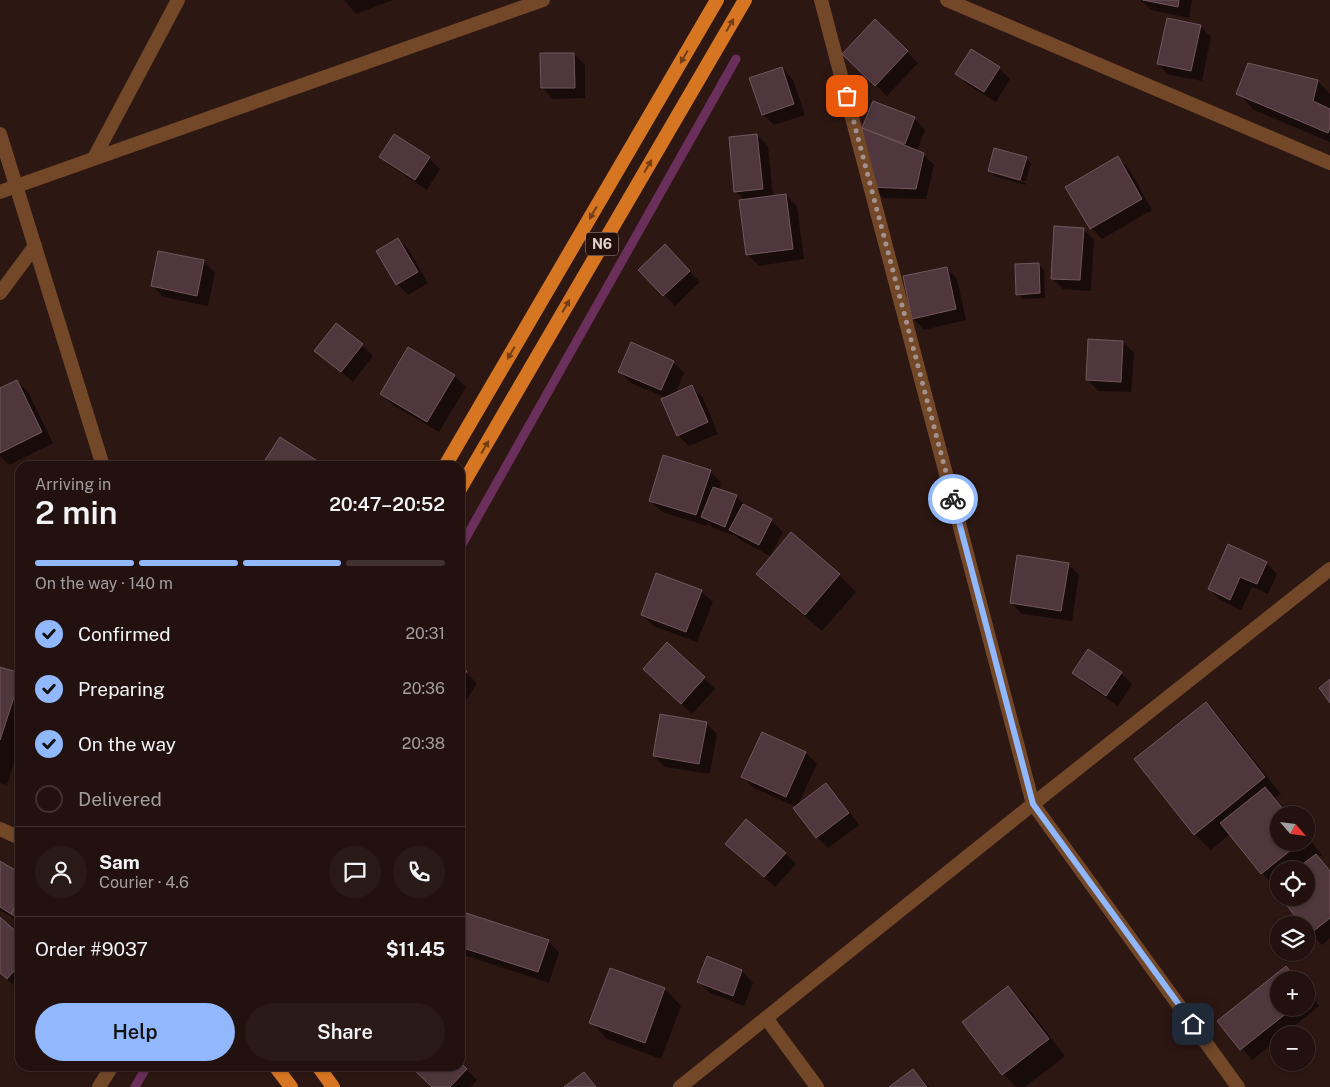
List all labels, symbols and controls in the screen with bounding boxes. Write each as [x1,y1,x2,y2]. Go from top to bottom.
one-way arrow [726,18,734,33]
one-way arrow [679,51,688,64]
pin [826,75,868,117]
icon: bag [833,82,861,110]
one-way arrow [644,159,653,172]
one-way arrow [589,206,598,219]
road number: N6 [586,232,618,255]
one-way arrow [562,300,571,313]
one-way arrow [507,346,516,360]
one-way arrow [480,440,489,453]
courier [928,474,978,524]
text: Arriving in [35,475,111,494]
icon: bike [939,485,967,513]
text: 20:47–20:52 [329,493,445,515]
text: 2 min [35,494,118,531]
text: On the way · 140 m [35,574,173,593]
icon: check [35,620,63,648]
text: Confirmed [78,623,171,645]
text: 20:31 [405,624,445,643]
icon: check [35,675,63,703]
text: Preparing [78,678,165,700]
text: 20:36 [402,679,445,698]
icon: check [35,730,63,758]
text: On the way [78,733,176,755]
text: 20:38 [402,734,445,753]
text: Delivered [78,788,162,810]
north arrow [1270,806,1315,851]
map controls [1270,806,1315,1071]
button: person [35,846,87,898]
button: chat [329,846,381,898]
button: phone [393,846,445,898]
text: Sam [99,851,140,873]
button: locate [1270,861,1315,906]
text: Courier · 4.6 [99,873,189,892]
button: layers [1270,916,1315,961]
text: Order #9037 [35,938,148,960]
text: $11.45 [386,938,445,960]
button: + [1270,971,1315,1016]
button: Help [35,1003,235,1061]
button: Share [245,1003,445,1061]
pin [1172,1003,1214,1045]
icon: home [1179,1010,1207,1038]
button: − [1270,1026,1315,1071]

